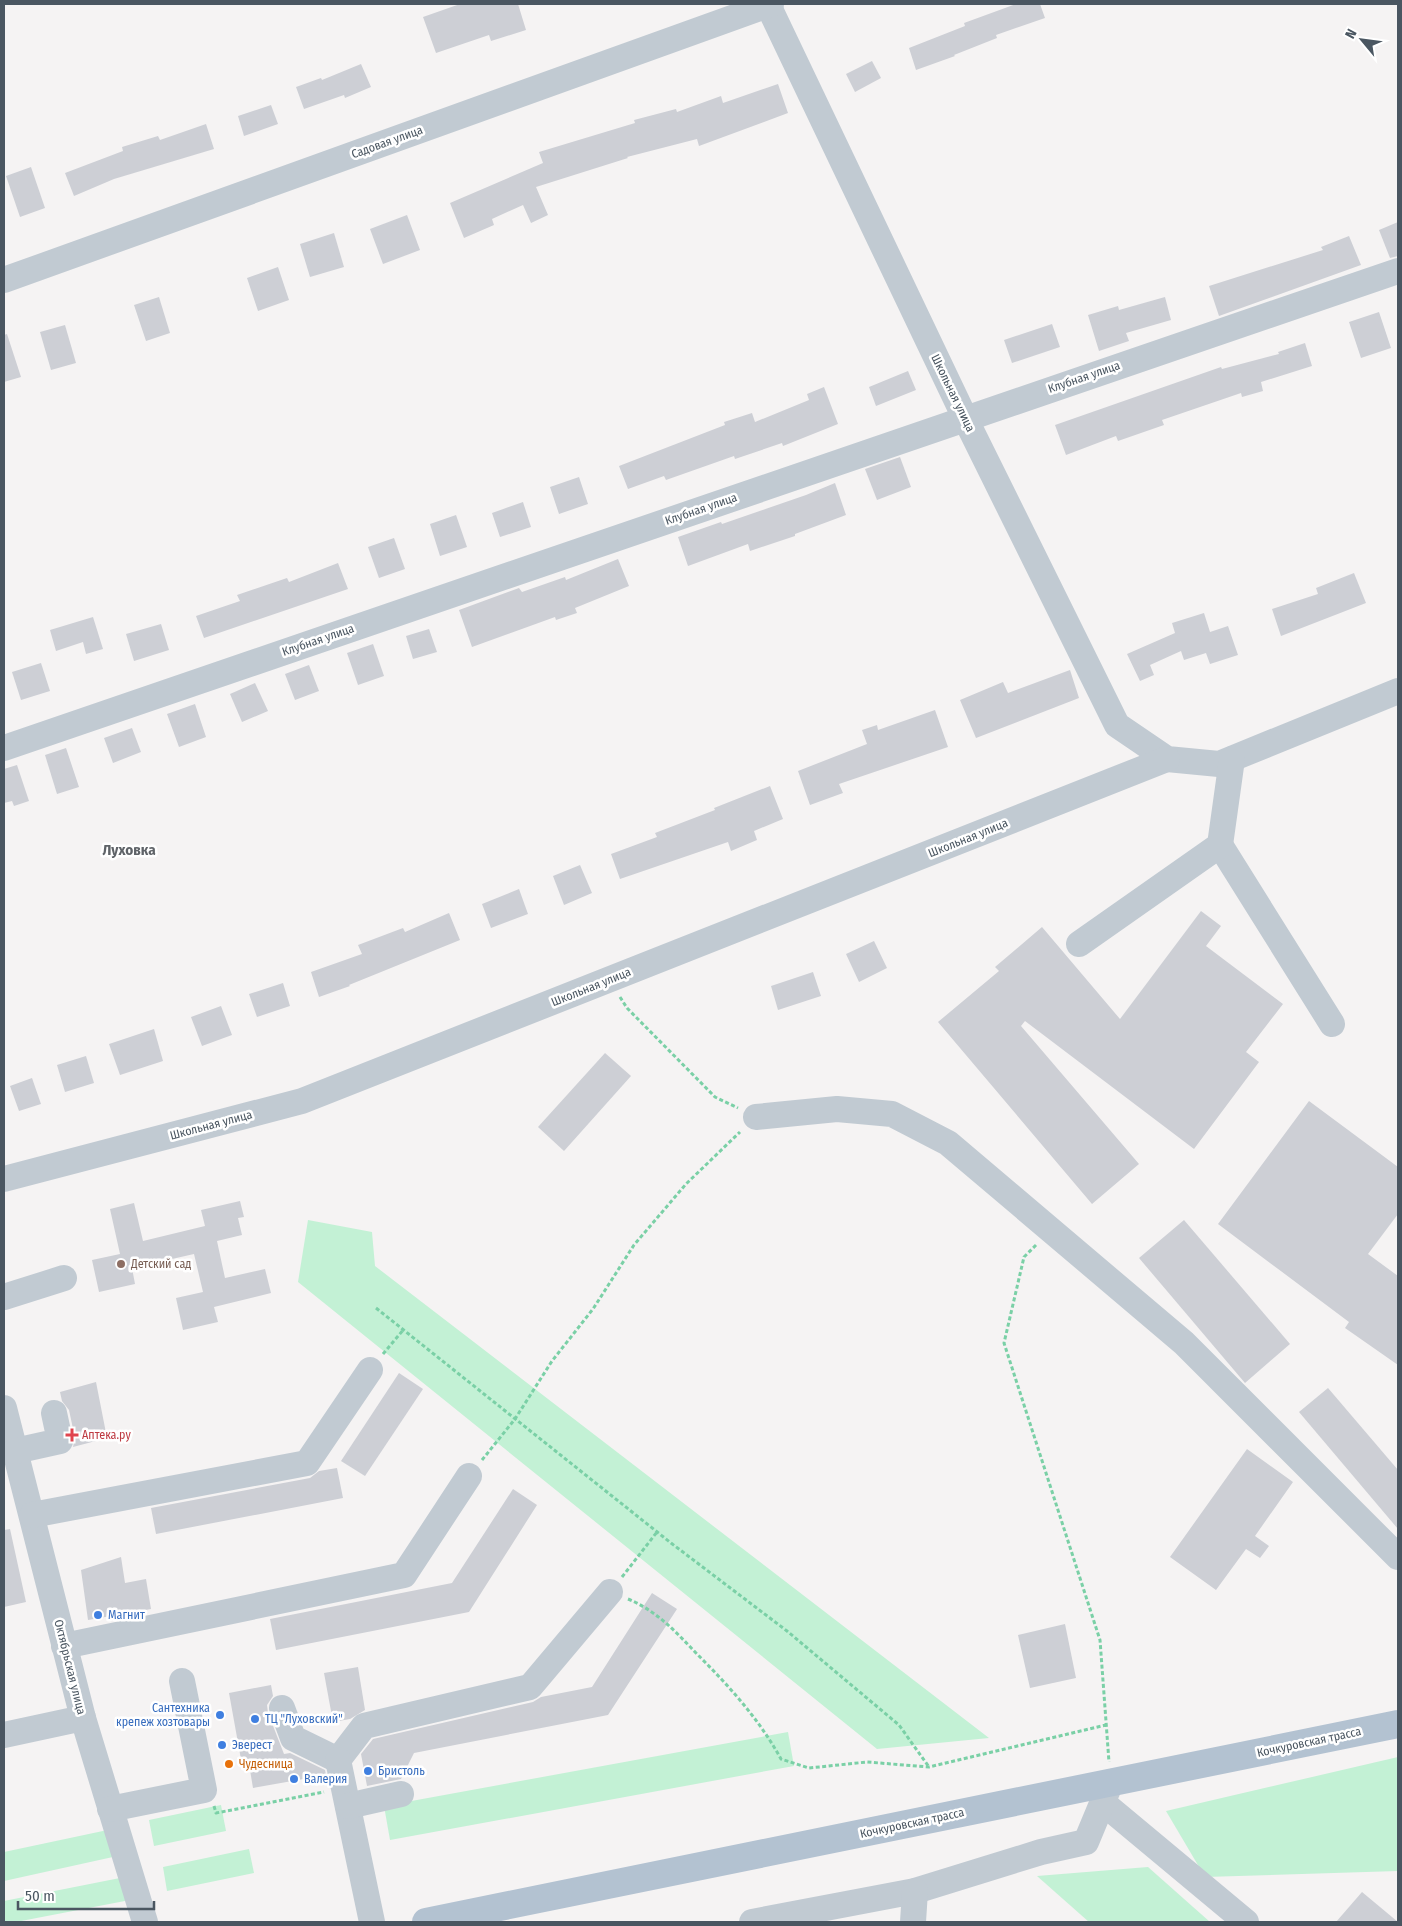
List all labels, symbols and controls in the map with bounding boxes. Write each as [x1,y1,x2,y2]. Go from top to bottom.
north arrow [1337,15,1387,65]
text: N [1342,26,1361,42]
street label: Садовая улица [349,123,425,161]
street label: Школьная улица [928,352,978,434]
street label: Клубная улица [1046,358,1122,396]
street label: Клубная улица [663,490,739,528]
street label: Клубная улица [280,621,356,659]
street label: Школьная улица [926,816,1010,860]
district label: Луховка [102,841,156,859]
street label: Школьная улица [549,965,633,1009]
street label: Школьная улица [168,1107,254,1143]
place label: Детский сад [130,1257,191,1271]
marker: Детский сад [115,1258,127,1270]
place label: Аптека.ру [82,1428,131,1442]
marker: Аптека.ру [66,1429,78,1441]
place label: Магнит [108,1608,145,1622]
marker: Магнит [92,1609,104,1621]
street label: Октябрьская улица [51,1618,89,1716]
place label: Сантехника крепеж хозтовары [116,1701,210,1729]
marker: Сантехника крепеж хозтовары [214,1709,226,1721]
place label: ТЦ "Луховский" [265,1712,343,1726]
marker: ТЦ "Луховский" [249,1713,261,1725]
street label: Кочкуровская трасса [1256,1724,1363,1760]
place label: Эверест [232,1738,272,1752]
marker: Эверест [216,1739,228,1751]
place label: Чудесница [239,1757,293,1771]
marker: Чудесница [223,1758,235,1770]
place label: Бристоль [378,1764,425,1778]
marker: Бристоль [362,1765,374,1777]
place label: Валерия [304,1772,347,1786]
marker: Валерия [288,1773,300,1785]
street label: Кочкуровская трасса [859,1805,966,1841]
scale bar [18,1878,154,1910]
text: 50 m [25,1887,55,1905]

